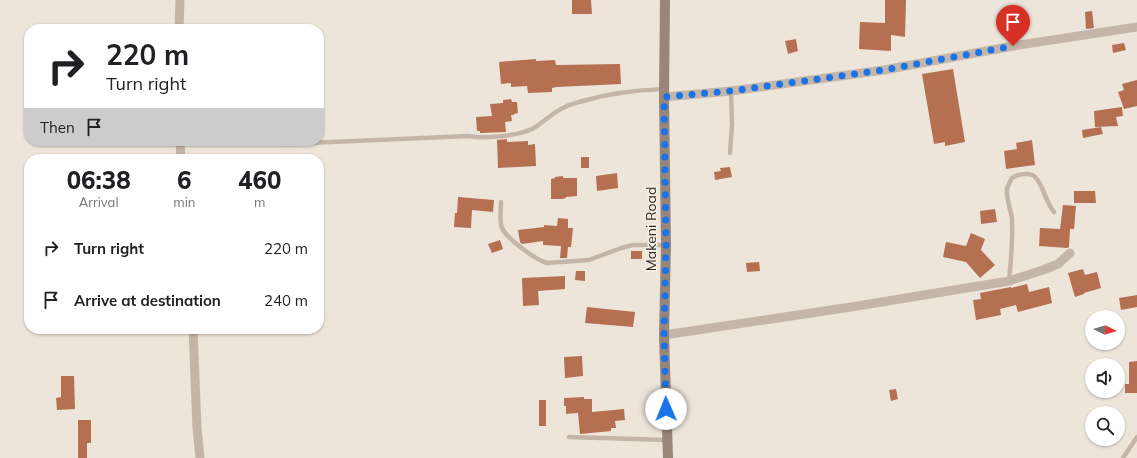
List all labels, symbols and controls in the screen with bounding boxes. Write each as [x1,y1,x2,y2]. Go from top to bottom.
pin [996,5,1030,46]
icon: arrive [1002,11,1024,33]
text: 220 m [106,37,189,72]
icon: right [40,40,92,92]
text: Turn right [106,72,186,95]
icon: arrive [83,116,105,138]
text: Then [40,118,75,137]
text: 06:38 [67,165,131,195]
text: 6 [177,165,192,195]
text: 460 [238,165,281,195]
street label: Makeni Road [642,187,660,271]
text: Arrival [79,194,119,210]
text: min [173,194,195,210]
text: m [254,194,265,210]
icon: right [40,237,62,259]
text: Turn right [74,239,144,258]
text: 220 m [264,239,308,258]
icon: arrive [40,289,62,311]
text: Arrive at destination [74,291,221,310]
text: 240 m [264,291,308,310]
north arrow [1085,310,1125,350]
map controls [1085,310,1125,446]
button: sound [1085,358,1125,398]
position arrow [645,388,687,430]
button: search [1085,406,1125,446]

